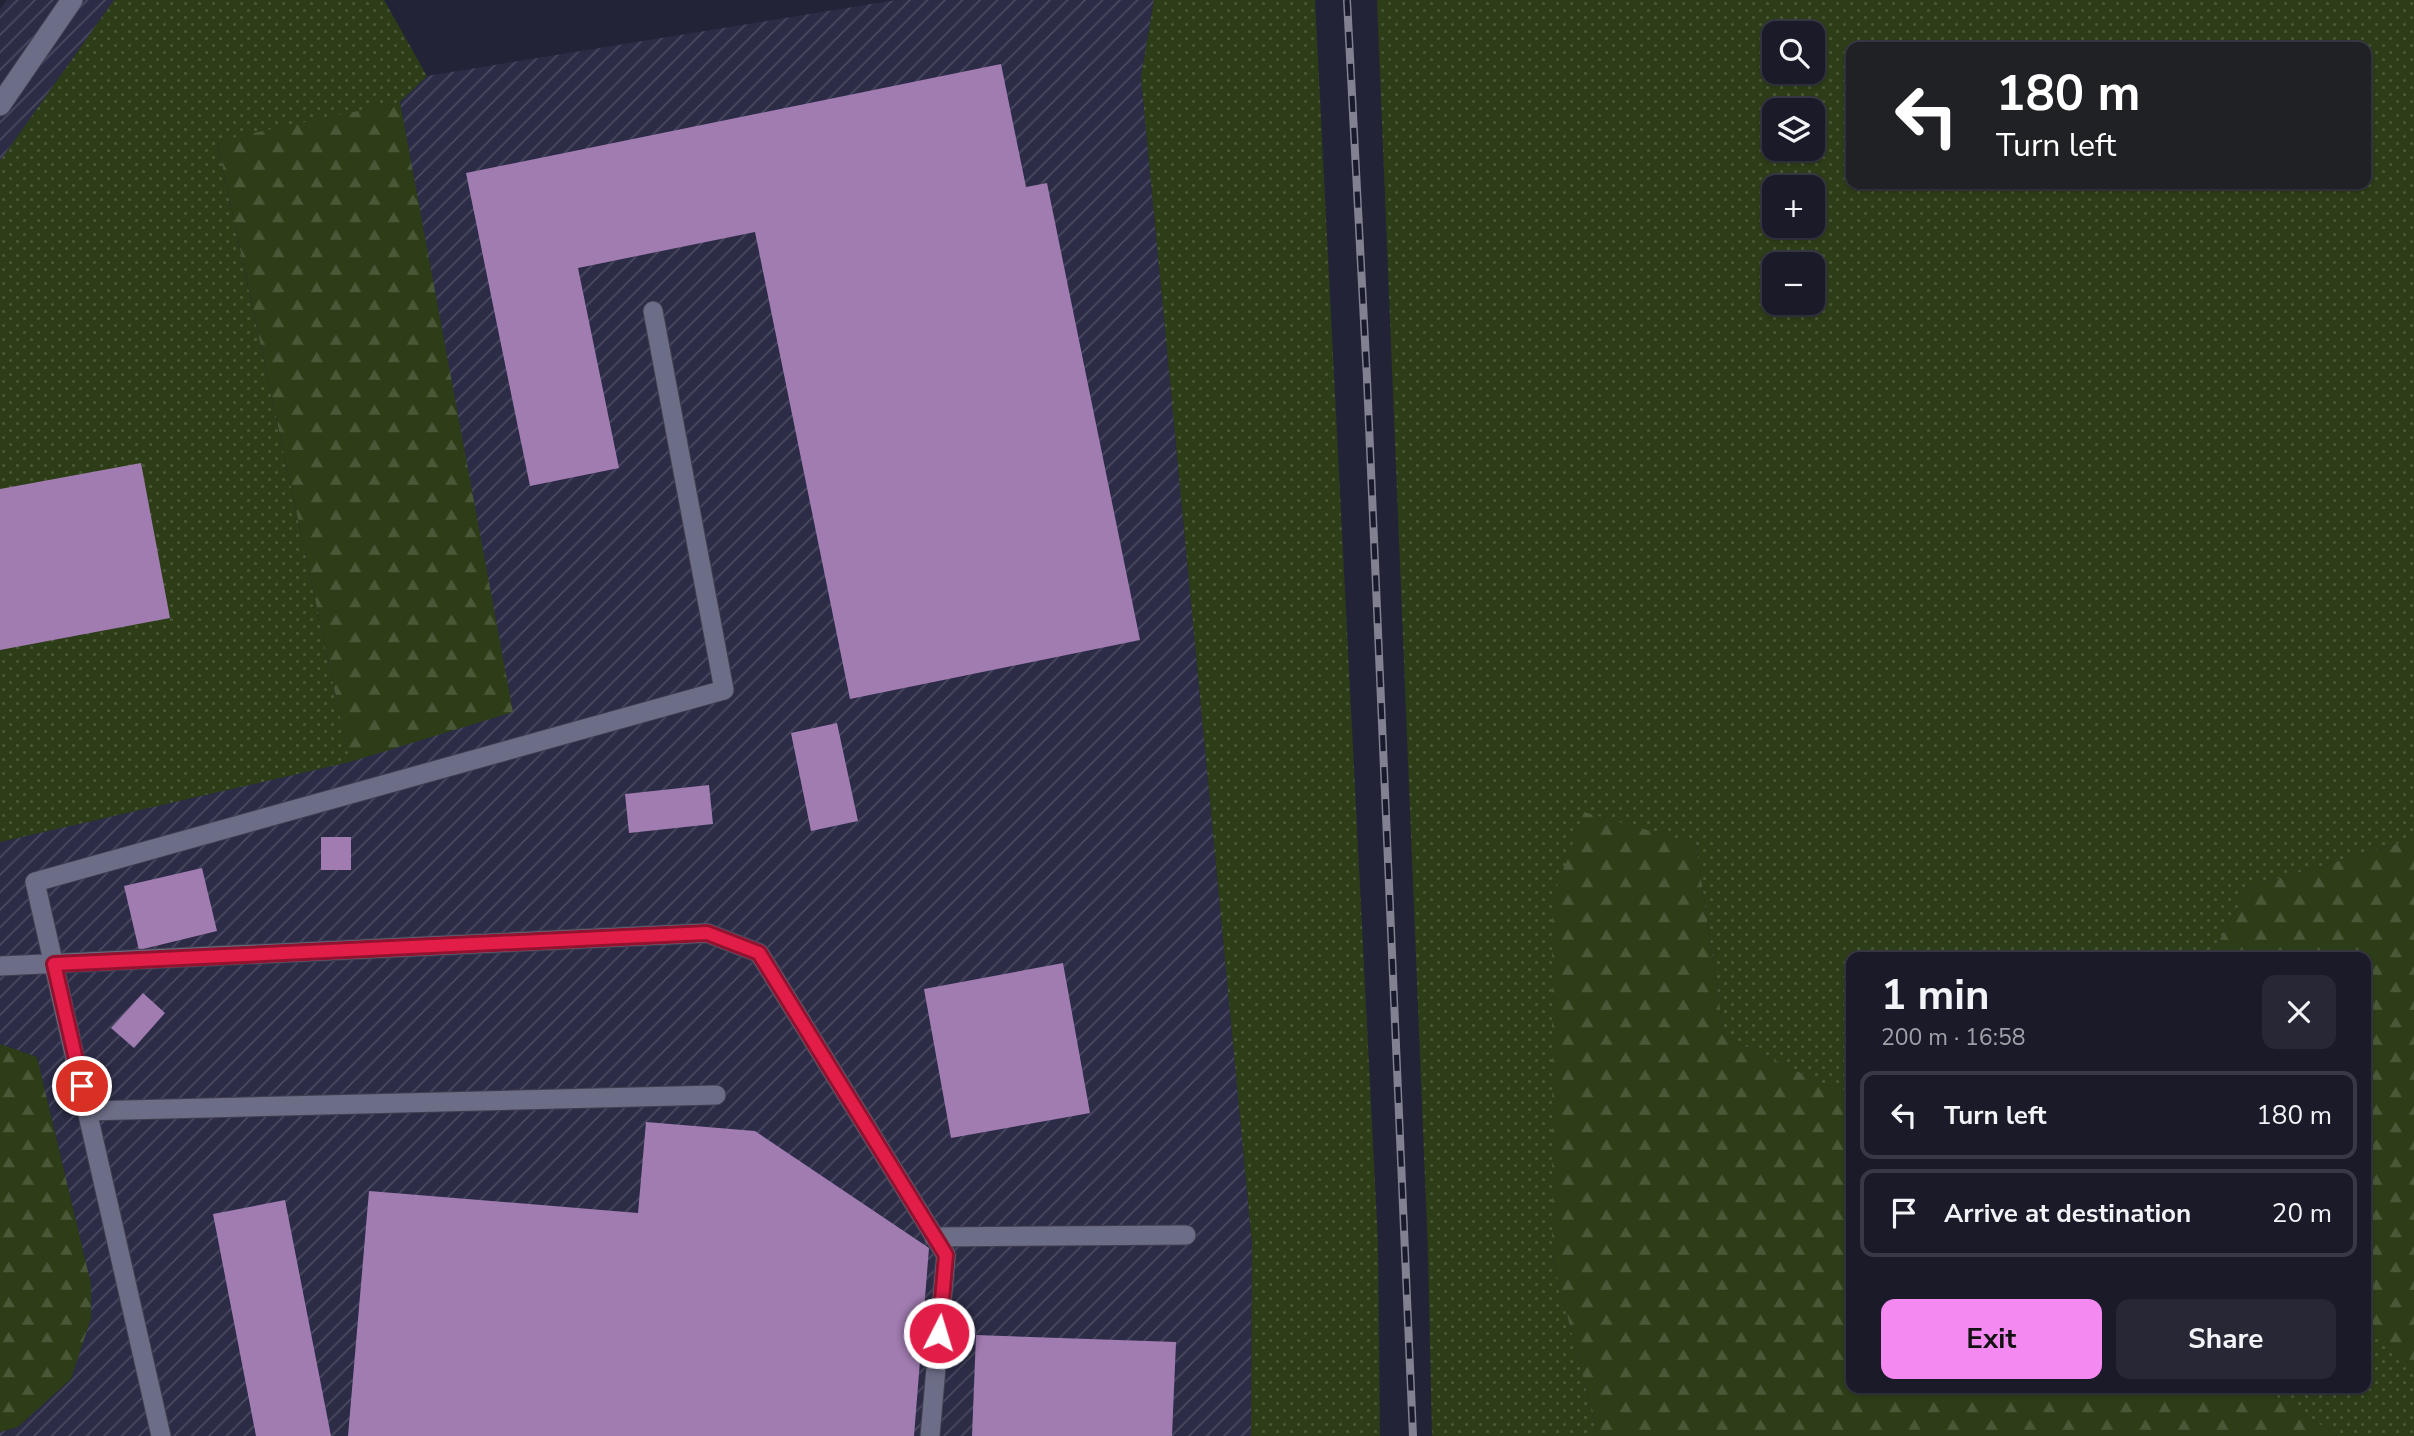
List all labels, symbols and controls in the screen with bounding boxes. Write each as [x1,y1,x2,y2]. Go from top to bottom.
map controls [1762,21,1825,315]
button: search [1762,21,1825,84]
text: 180 m [1996,60,2140,127]
icon: left [1881,70,1972,161]
button: layers [1762,98,1825,161]
text: Turn left [1996,124,2116,167]
button: + [1762,175,1825,238]
button: − [1762,252,1825,315]
text: 1 min [1881,967,1990,1024]
button: close [2262,975,2336,1049]
text: 200 m · 16:58 [1881,1022,2026,1053]
pin [52,1056,112,1116]
icon: arrive [63,1067,101,1105]
icon: left [1885,1096,1923,1134]
text: Turn left [1944,1098,2047,1133]
text: 180 m [2256,1098,2332,1133]
icon: arrive [1885,1194,1923,1232]
text: Arrive at destination [1944,1196,2191,1231]
text: 20 m [2272,1196,2332,1231]
position arrow [902,1296,976,1370]
button: Exit [1881,1299,2102,1379]
button: Share [2116,1299,2336,1379]

